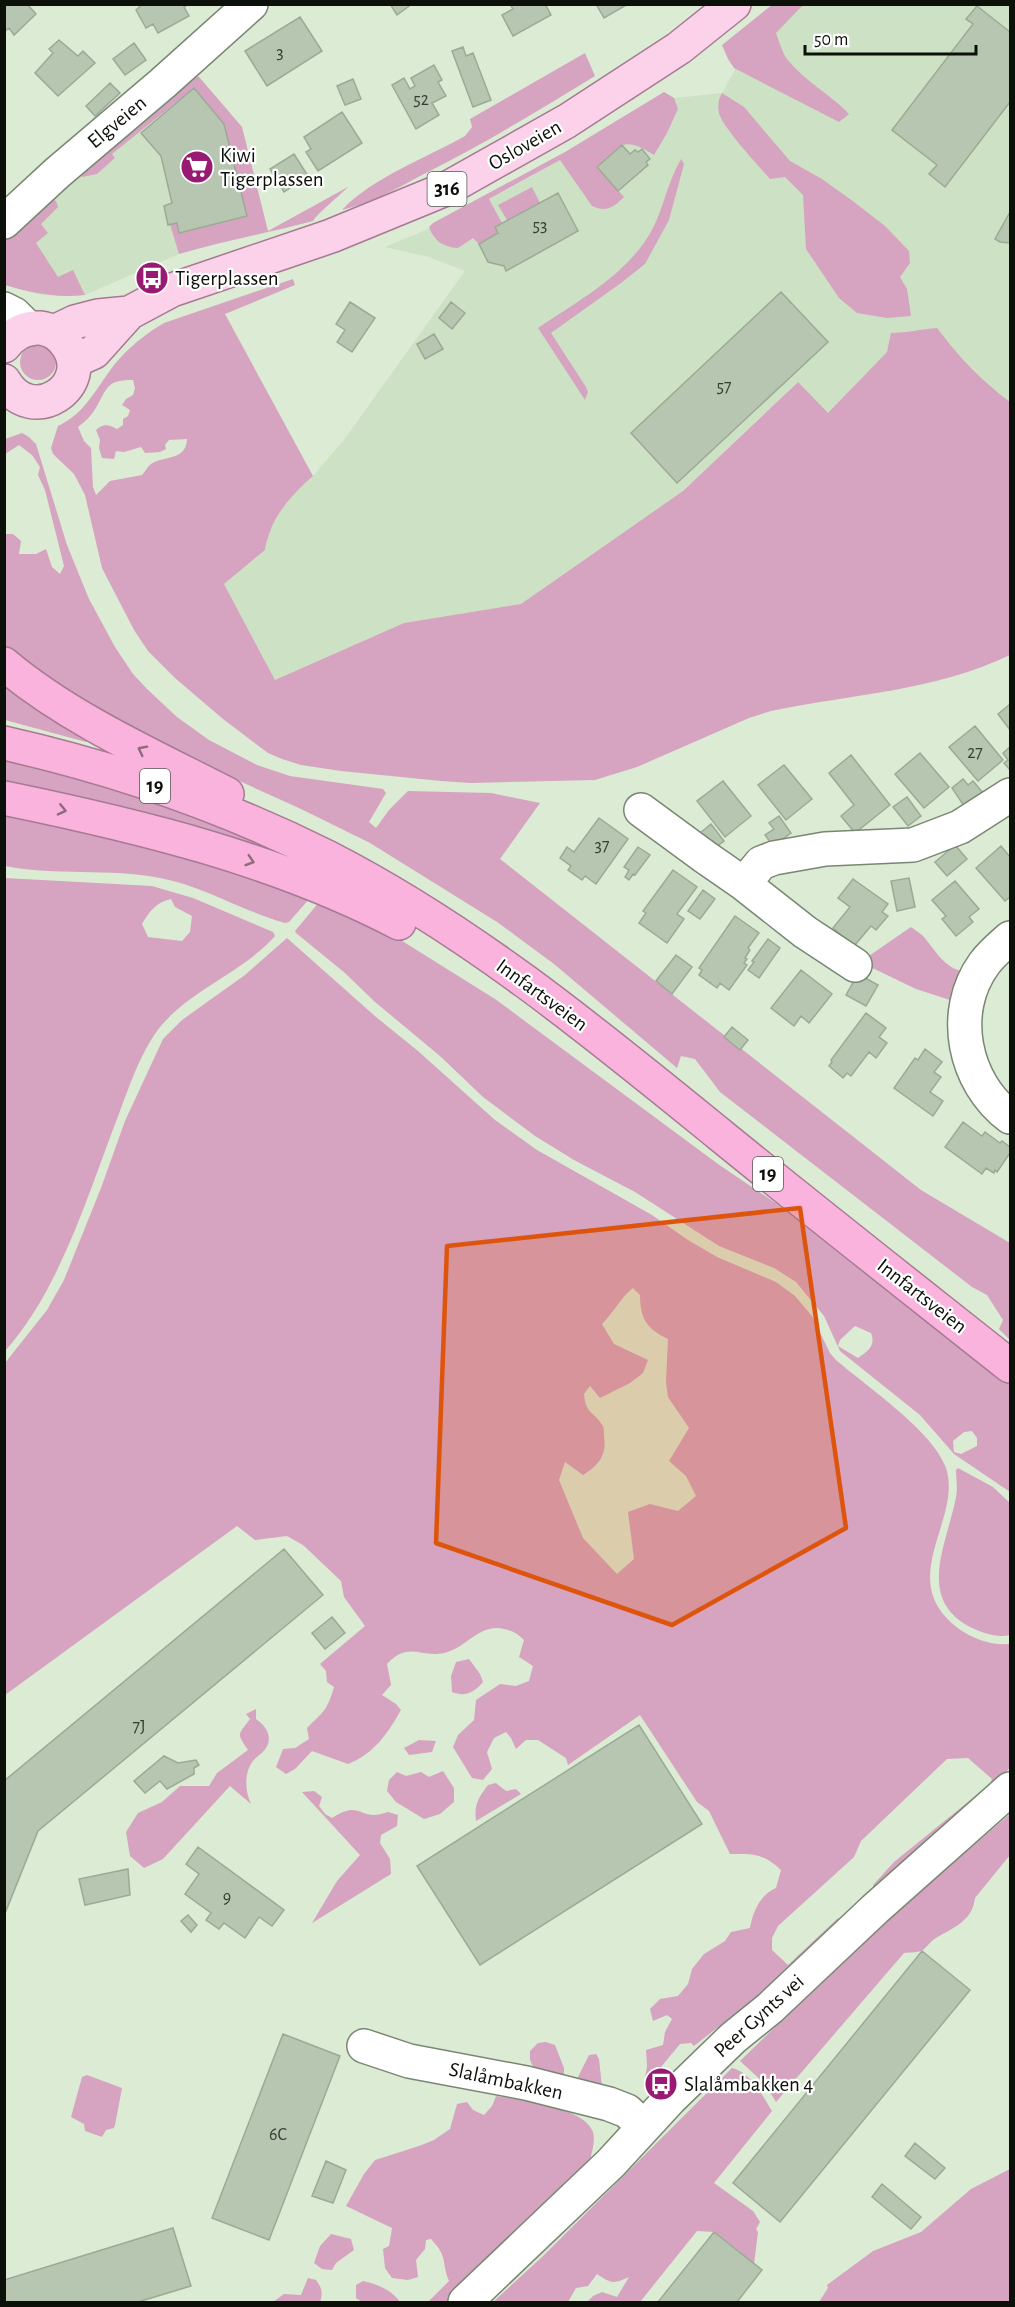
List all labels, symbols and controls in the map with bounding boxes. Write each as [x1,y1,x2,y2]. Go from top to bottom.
scale bar [805,18,976,56]
text: 50 m [814,31,848,49]
house number: 3 [276,44,284,62]
house number: 52 [413,91,429,109]
street label: Elgveien [84,92,150,152]
street label: Osloveien [485,116,565,174]
place label: Kiwi Tigerplassen [220,145,324,190]
supermarket icon: Kiwi Tigerplassen [179,149,215,185]
road number: 316 [428,172,466,206]
house number: 53 [533,217,547,235]
bus stop icon: Tigerplassen [134,260,170,296]
place label: Tigerplassen [175,268,279,289]
house number: 57 [716,378,732,396]
house number: 27 [967,744,983,762]
one-way arrow [137,745,148,757]
road number: 19 [140,769,170,803]
one-way arrow [56,803,66,816]
house number: 37 [595,837,609,855]
one-way arrow [244,853,255,866]
street label: Innfartsveien [492,955,592,1035]
road number: 19 [753,1157,783,1191]
street label: Innfartsveien [873,1255,971,1337]
house number: 7J [132,1718,146,1736]
house number: 9 [223,1889,231,1907]
street label: Peer Gynts vei [710,1970,808,2062]
street label: Slalåmbakken [447,2059,565,2103]
bus stop icon: Slalåmbakken 4 [643,2066,679,2102]
place label: Slalåmbakken 4 [684,2074,813,2095]
house number: 6C [269,2126,287,2144]

